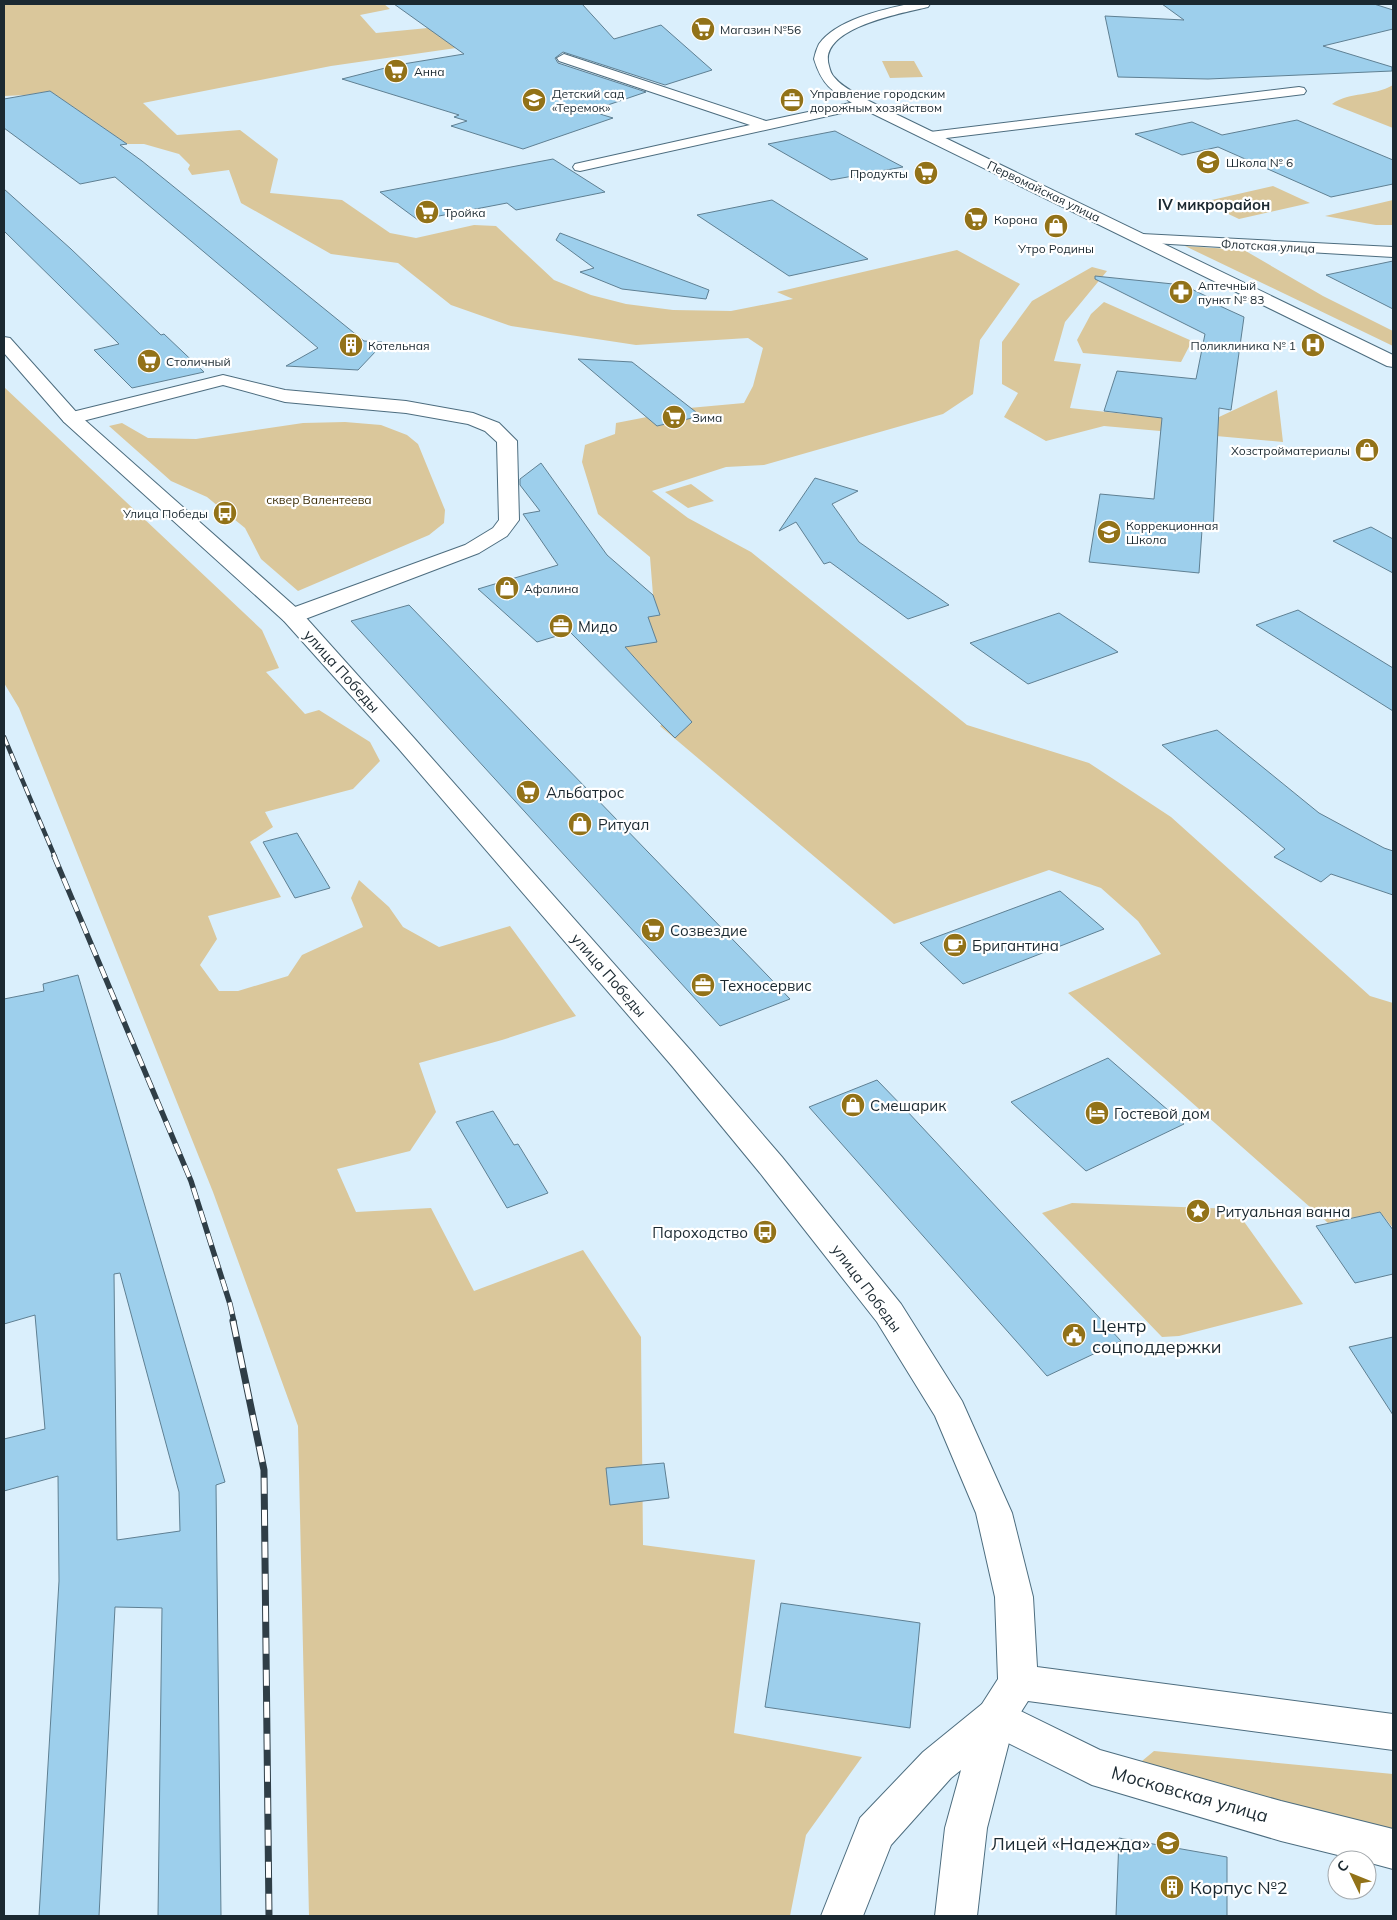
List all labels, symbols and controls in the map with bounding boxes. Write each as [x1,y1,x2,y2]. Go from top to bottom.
supermarket icon: Магазин №56 [690,16,716,42]
place label: Магазин №56 [720,22,801,37]
supermarket icon: Анна [383,58,409,84]
place label: Анна [414,64,445,79]
place label: Детский сад «Теремок» [552,86,624,115]
place label: Управление городским дорожным хозяйством [809,86,945,115]
school or university icon: Детский сад «Теремок» [521,87,547,113]
office icon: Управление городским дорожным хозяйством [779,87,805,113]
school or university icon: Школа № 6 [1195,149,1221,175]
place label: Школа № 6 [1226,155,1293,170]
street label: Первомайская улица [985,157,1103,225]
supermarket icon: Продукты [913,160,939,186]
place label: Продукты [850,166,908,181]
district label: IV микрорайон [1158,195,1270,214]
supermarket icon: Тройка [414,199,440,225]
place label: Тройка [444,205,486,220]
supermarket icon: Корона [963,206,989,232]
place label: Корона [994,212,1038,227]
shop icon: Утро Родины [1043,213,1069,239]
street label: Флотская улица [1220,236,1316,256]
place label: Утро Родины [1017,241,1094,256]
place label: Аптечный пункт № 83 [1198,278,1264,307]
pharmacy icon: Аптечный пункт № 83 [1168,279,1194,305]
building icon: Котельная [338,332,364,358]
hospital icon: Поликлиника № 1 [1300,332,1326,358]
place label: Котельная [368,338,430,353]
place label: Поликлиника № 1 [1191,338,1296,353]
supermarket icon: Столичный [136,348,162,374]
place label: Столичный [166,354,231,369]
supermarket icon: Зима [661,404,687,430]
place label: Зима [692,410,722,425]
shop icon: Хозстройматериалы [1354,437,1380,463]
place label: Хозстройматериалы [1231,443,1350,458]
park label: сквер Валентеева [266,492,372,507]
bus stop icon: Улица Победы [212,500,238,526]
place label: Улица Победы [122,506,208,521]
place label: Коррекционная Школа [1126,518,1218,547]
school or university icon: Коррекционная Школа [1096,519,1122,545]
shop icon: Афалина [494,575,520,601]
place label: Афалина [524,581,579,596]
office icon: Мидо [548,613,574,639]
place label: Мидо [578,617,618,636]
street label: улица Победы [300,626,384,716]
supermarket icon: Альбатрос [515,779,541,805]
place label: Альбатрос [546,783,624,802]
shop icon: Ритуал [567,811,593,837]
place label: Ритуал [598,815,649,834]
supermarket icon: Созвездие [640,917,666,943]
place label: Созвездие [670,921,747,940]
street label: улица Победы [567,929,651,1021]
cafe icon: Бригантина [942,932,968,958]
place label: Бригантина [972,936,1059,955]
office icon: Техносервис [690,972,716,998]
place label: Техносервис [720,976,812,995]
shop icon: Смешарик [840,1092,866,1118]
place label: Смешарик [870,1096,947,1115]
hotel icon: Гостевой дом [1084,1100,1110,1126]
place label: Гостевой дом [1114,1104,1210,1123]
place icon: Ритуальная ванна [1185,1198,1211,1224]
place label: Ритуальная ванна [1216,1202,1350,1221]
bus stop icon: Пароходство [752,1219,778,1245]
place label: Пароходство [652,1223,748,1242]
street label: улица Победы [828,1240,906,1336]
place label: Центр соцподдержки [1092,1314,1222,1358]
public building icon: Центр соцподдержки [1061,1322,1087,1348]
street label: Московская улица [1109,1761,1271,1827]
school or university icon: Лицей «Надежда» [1155,1830,1181,1856]
place label: Лицей «Надежда» [991,1832,1150,1855]
north arrow [1327,1850,1377,1900]
text: С [1333,1856,1352,1876]
building icon: Корпус №2 [1159,1874,1185,1900]
place label: Корпус №2 [1190,1876,1288,1899]

